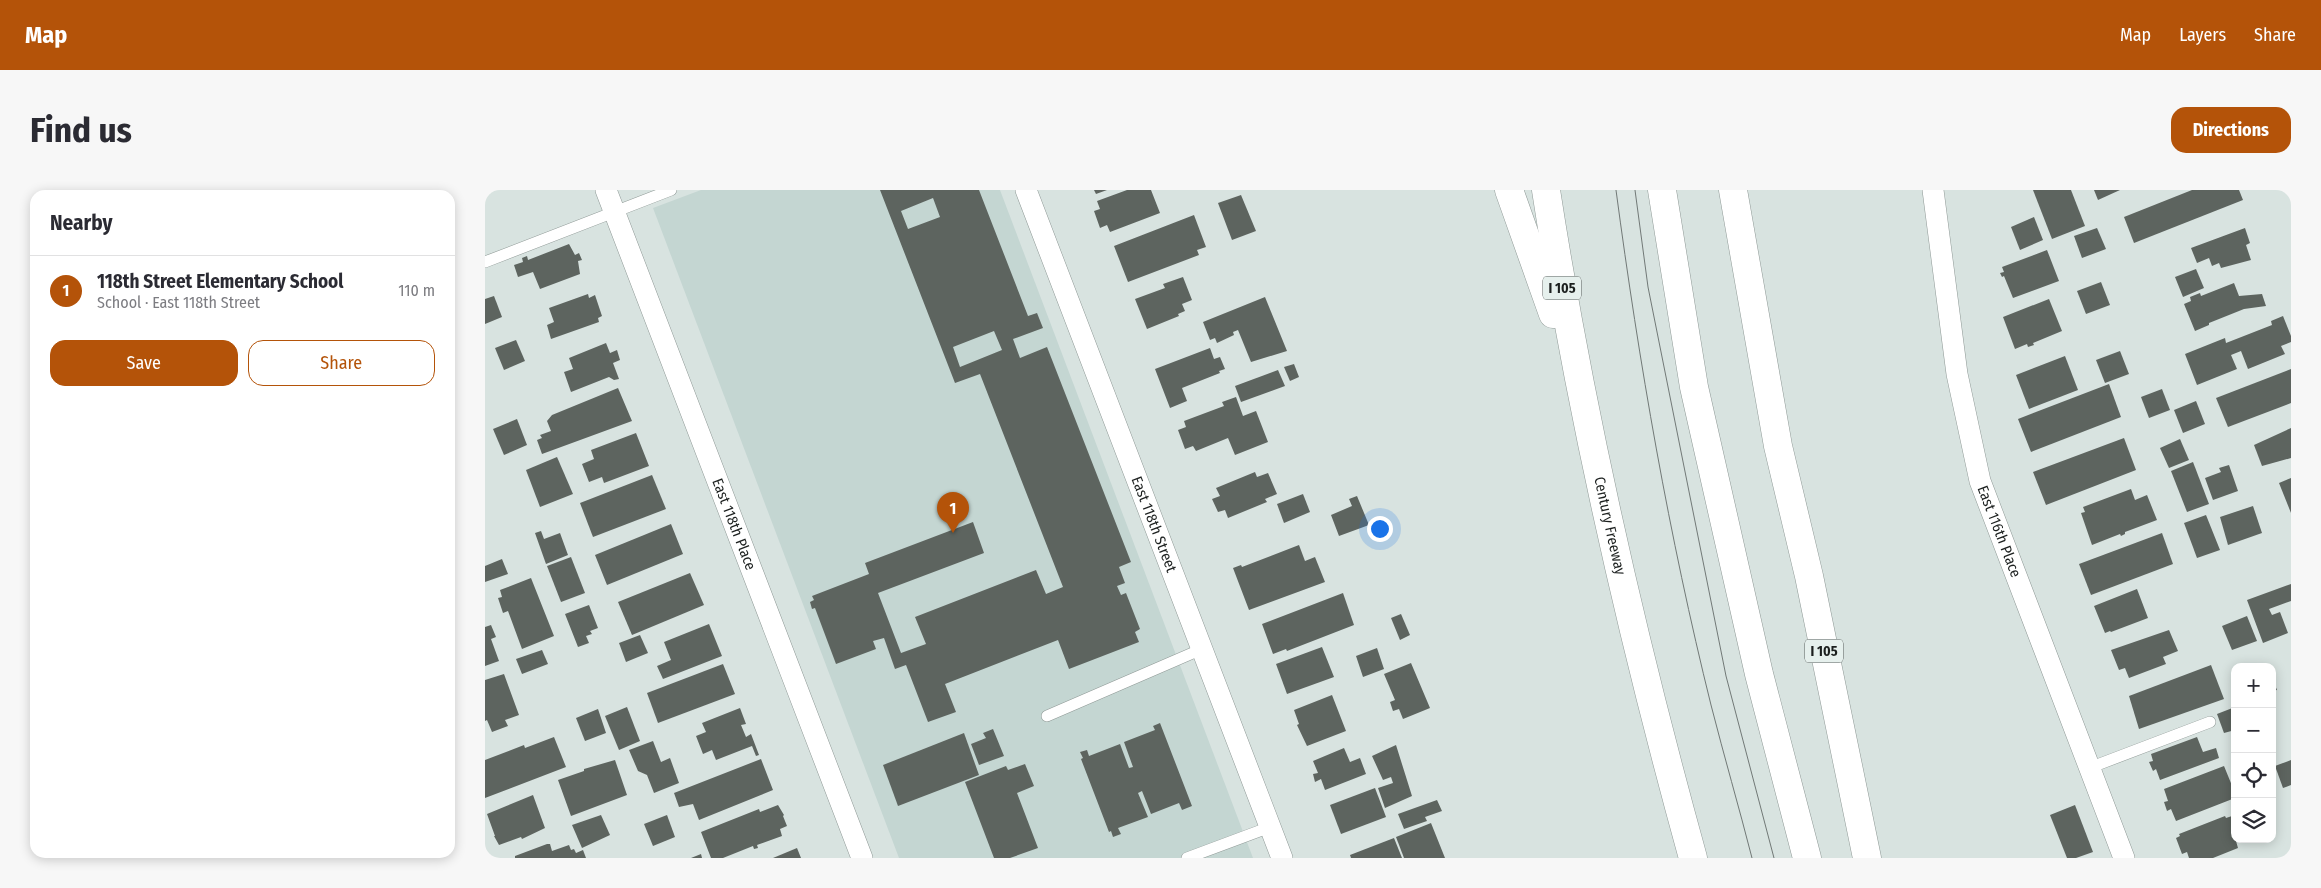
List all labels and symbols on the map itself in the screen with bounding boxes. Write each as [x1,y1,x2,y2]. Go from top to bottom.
road number: I 105 [1543,276,1581,300]
street label: East 118th Street [1128,474,1181,575]
street label: Century Freeway [1590,475,1630,577]
street label: East 118th Place [708,476,760,573]
street label: East 116th Place [1974,483,2025,580]
pin: 1 [937,492,969,533]
your location [1367,516,1393,542]
road number: I 105 [1805,640,1843,662]

